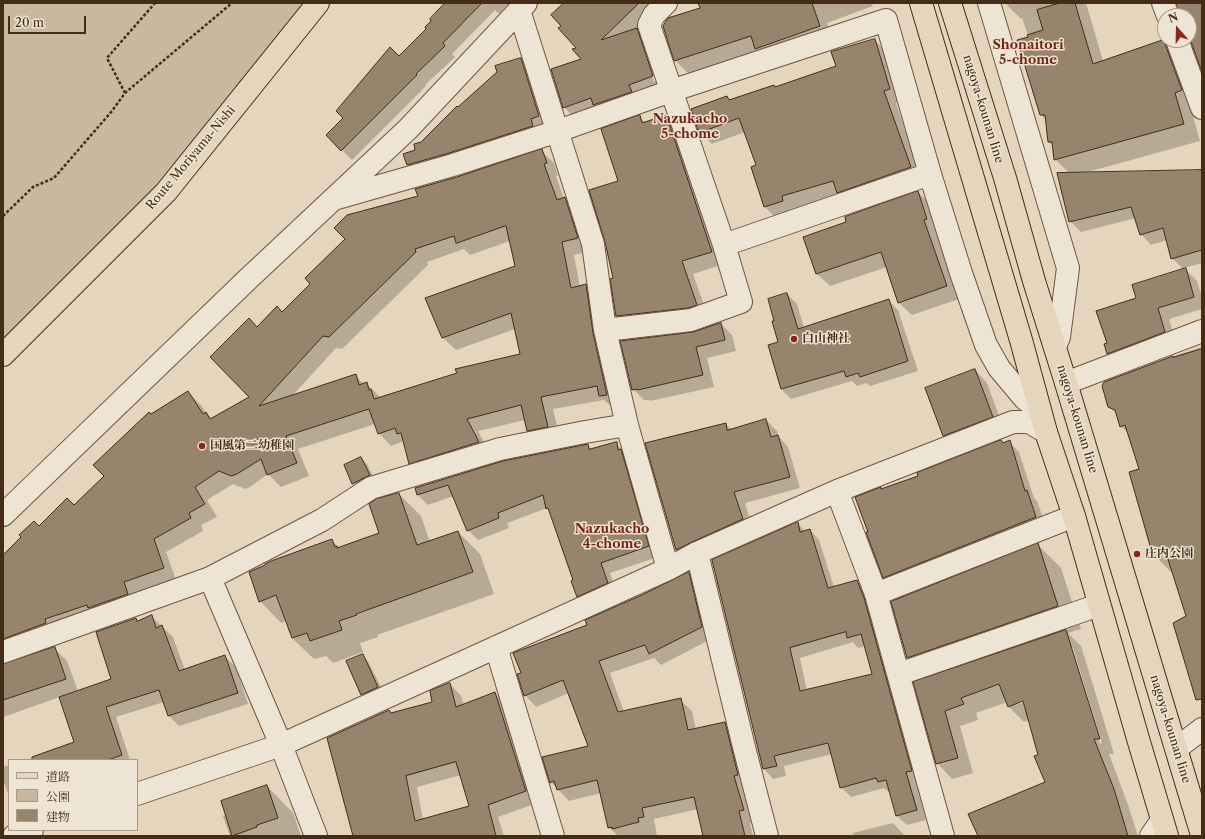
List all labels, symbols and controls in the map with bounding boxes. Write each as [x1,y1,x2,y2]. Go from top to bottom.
scale bar [10,8,88,34]
north arrow [1157,8,1197,48]
text: N [1166,9,1180,26]
text: 20 m [15,15,44,30]
district label: Shonaitori 5-chome [992,37,1064,68]
street label: nagoya-kounan line [960,53,1006,165]
street label: Route Moriyama-Nishi [143,103,239,213]
district label: Nazukacho 5-chome [653,111,727,142]
place label: 白山神社 [802,332,850,346]
marker: 白山神社 [789,334,799,344]
street label: nagoya-kounan line [1054,363,1100,475]
place label: 国風第二幼稚園 [210,439,294,453]
marker: 国風第二幼稚園 [197,441,207,451]
district label: Nazukacho 4-chome [575,521,649,552]
place label: 庄内公園 [1145,547,1193,561]
marker: 庄内公園 [1132,549,1142,559]
street label: nagoya-kounan line [1147,673,1193,785]
legend [8,759,138,831]
text: 道路 [46,769,70,784]
text: 公園 [46,789,70,804]
text: 建物 [46,809,70,824]

